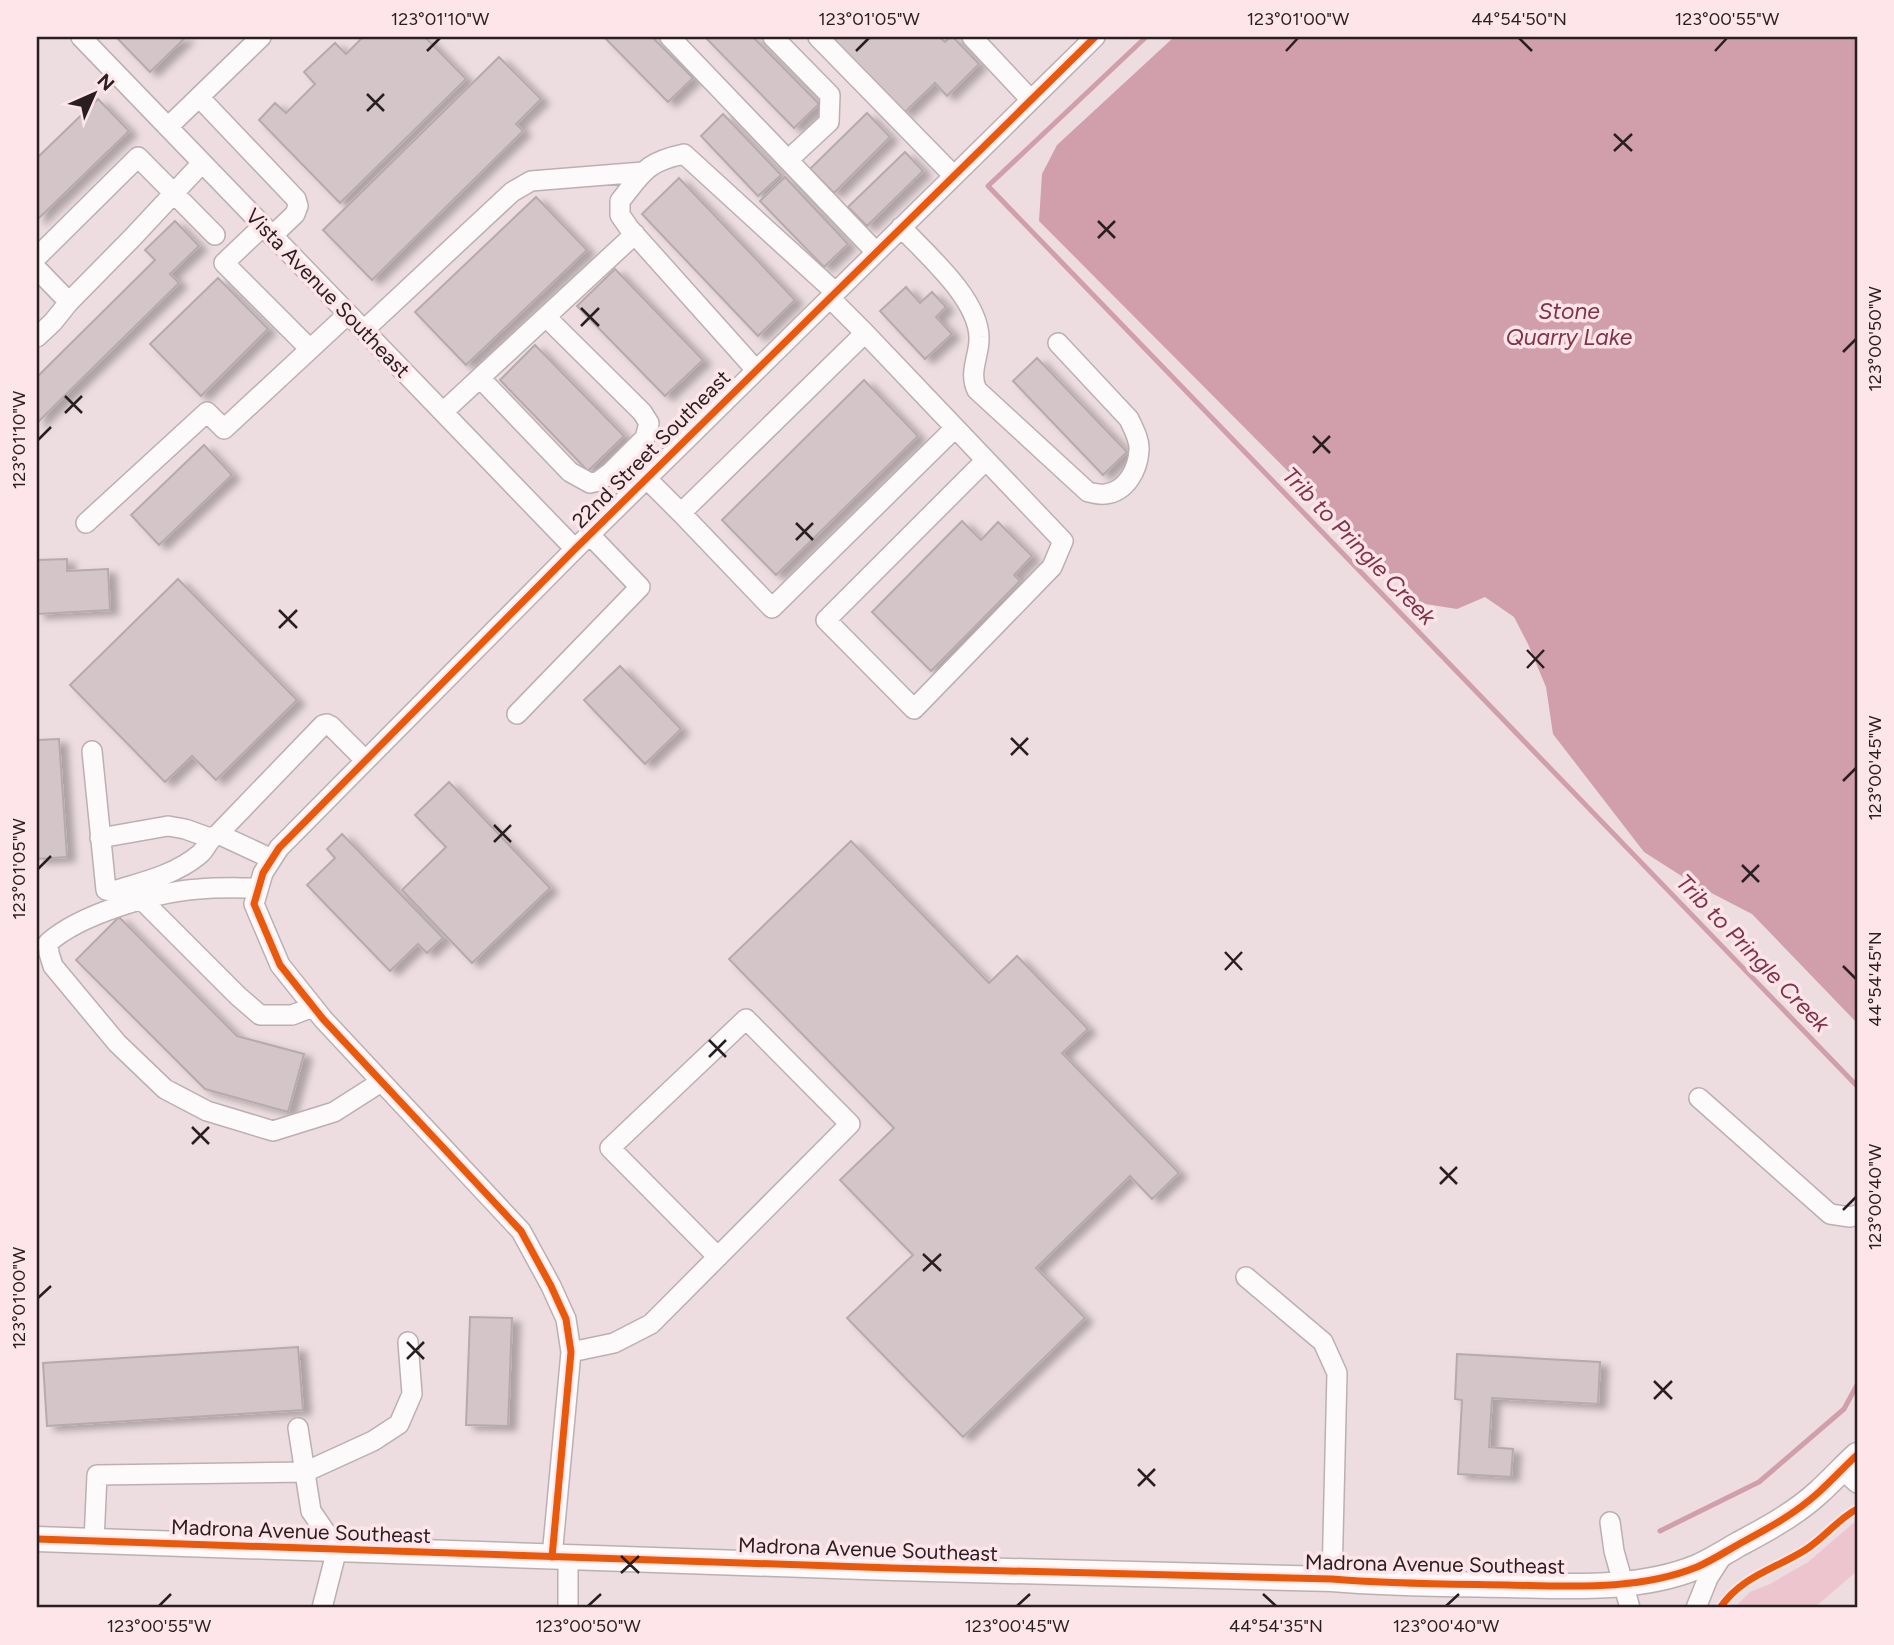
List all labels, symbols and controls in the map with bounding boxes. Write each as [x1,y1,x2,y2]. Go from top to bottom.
text: 123°01'10"W [391,8,490,30]
text: 123°01'05"W [818,8,920,30]
text: 123°01'00"W [1247,8,1350,30]
text: 44°54'50"N [1471,8,1567,30]
text: 123°00'55"W [1675,8,1780,30]
north arrow [60,60,130,130]
text: N [92,69,119,96]
street label: Vista Avenue Southeast [241,203,415,383]
text: 123°00'50"W [1864,286,1886,392]
water label: Stone Quarry Lake [1506,297,1633,351]
street label: 22nd Street Southeast [567,365,735,533]
text: 123°01'10"W [8,390,30,489]
water label: Trib to Pringle Creek [1276,461,1442,631]
text: 123°00'45"W [1864,715,1886,821]
text: 123°01'05"W [8,818,30,920]
water label: Trib to Pringle Creek [1670,868,1836,1038]
text: 44°54'45"N [1864,931,1886,1027]
text: 123°00'40"W [1864,1143,1886,1250]
text: 123°01'00"W [8,1246,30,1349]
street label: Madrona Avenue Southeast [171,1514,432,1548]
street label: Madrona Avenue Southeast [738,1532,999,1566]
street label: Madrona Avenue Southeast [1305,1549,1565,1579]
text: 123°00'55"W [107,1615,212,1637]
text: 123°00'50"W [535,1615,641,1637]
text: 123°00'45"W [964,1615,1070,1637]
text: 44°54'35"N [1229,1615,1323,1637]
text: 123°00'40"W [1393,1615,1500,1637]

